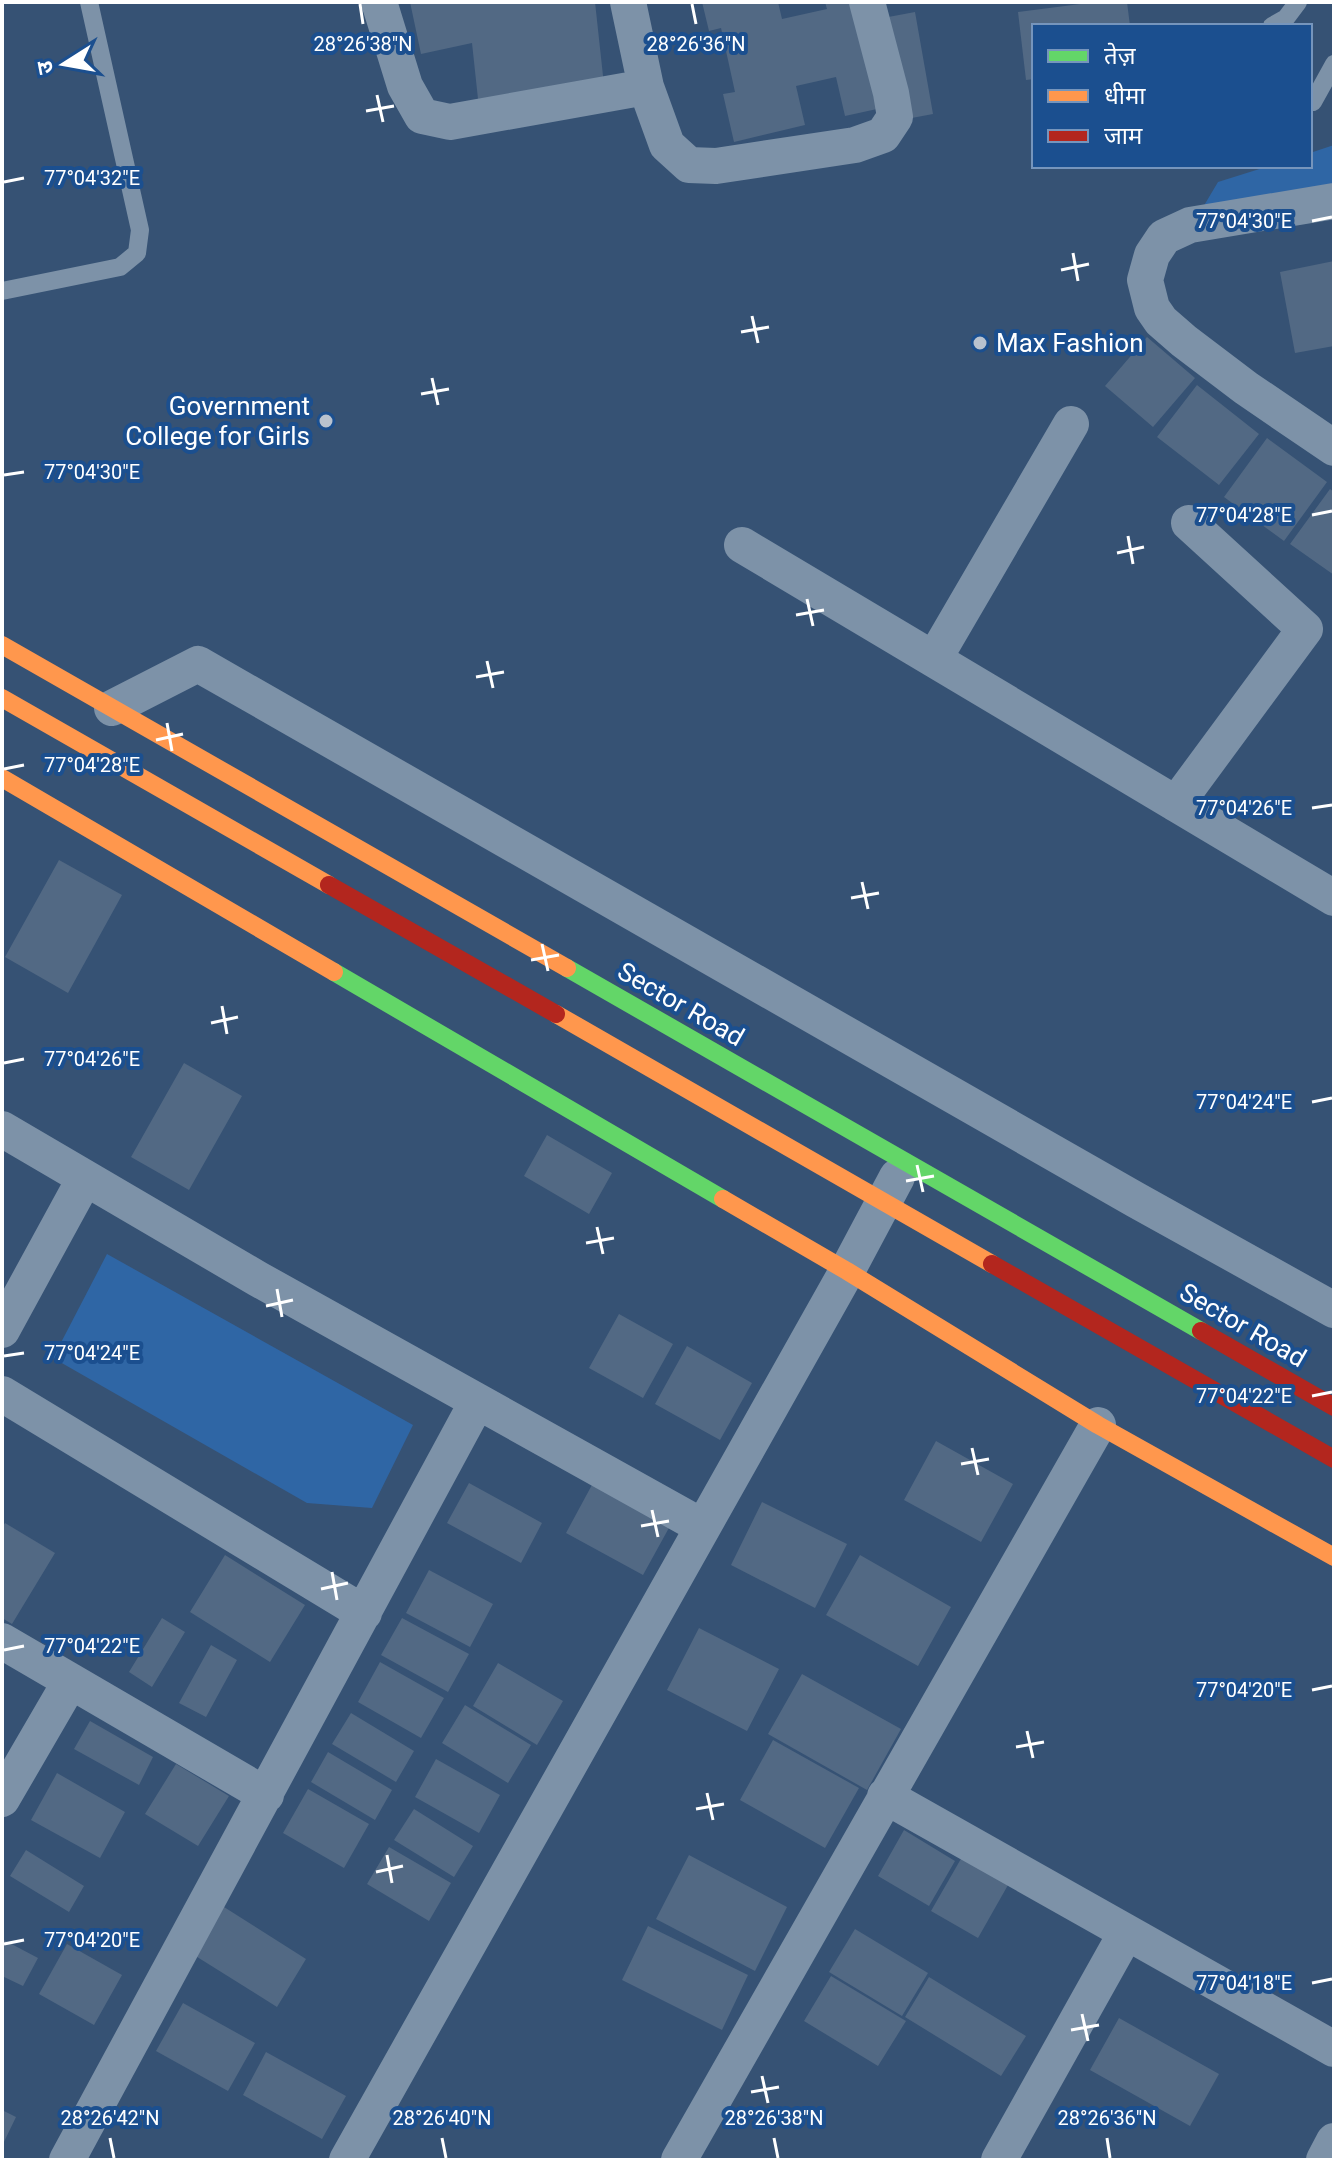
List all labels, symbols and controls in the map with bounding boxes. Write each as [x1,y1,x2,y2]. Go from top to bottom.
north arrow [24,24,104,104]
legend [1032,24,1312,168]
text: 28°26'38"N [313,32,413,56]
text: 28°26'36"N [646,32,746,56]
text: तेज़ [1104,42,1137,70]
text: उ [31,58,58,76]
text: धीमा [1104,82,1146,110]
text: जाम [1104,122,1143,150]
text: 77°04'32"E [44,166,140,190]
text: 77°04'30"E [1196,209,1292,233]
place label: Max Fashion [996,328,1144,358]
marker: Max Fashion [971,334,989,352]
place label: Government College for Girls [125,391,310,451]
marker: Government College for Girls [317,412,335,430]
text: 77°04'30"E [44,460,140,484]
text: 77°04'28"E [1196,503,1292,527]
text: 77°04'28"E [44,753,140,777]
text: 77°04'26"E [1196,796,1292,820]
street label: Sector Road [613,956,749,1052]
text: 77°04'26"E [44,1047,140,1071]
text: 77°04'24"E [1196,1090,1292,1114]
street label: Sector Road [1175,1277,1311,1373]
text: 77°04'24"E [44,1341,140,1365]
text: 77°04'22"E [1196,1384,1292,1408]
text: 77°04'22"E [44,1634,140,1658]
text: 77°04'20"E [1196,1678,1292,1702]
text: 77°04'20"E [44,1928,140,1952]
text: 77°04'18"E [1196,1971,1292,1995]
text: 28°26'42"N [60,2106,160,2130]
text: 28°26'40"N [392,2106,492,2130]
text: 28°26'38"N [724,2106,824,2130]
text: 28°26'36"N [1057,2106,1157,2130]

